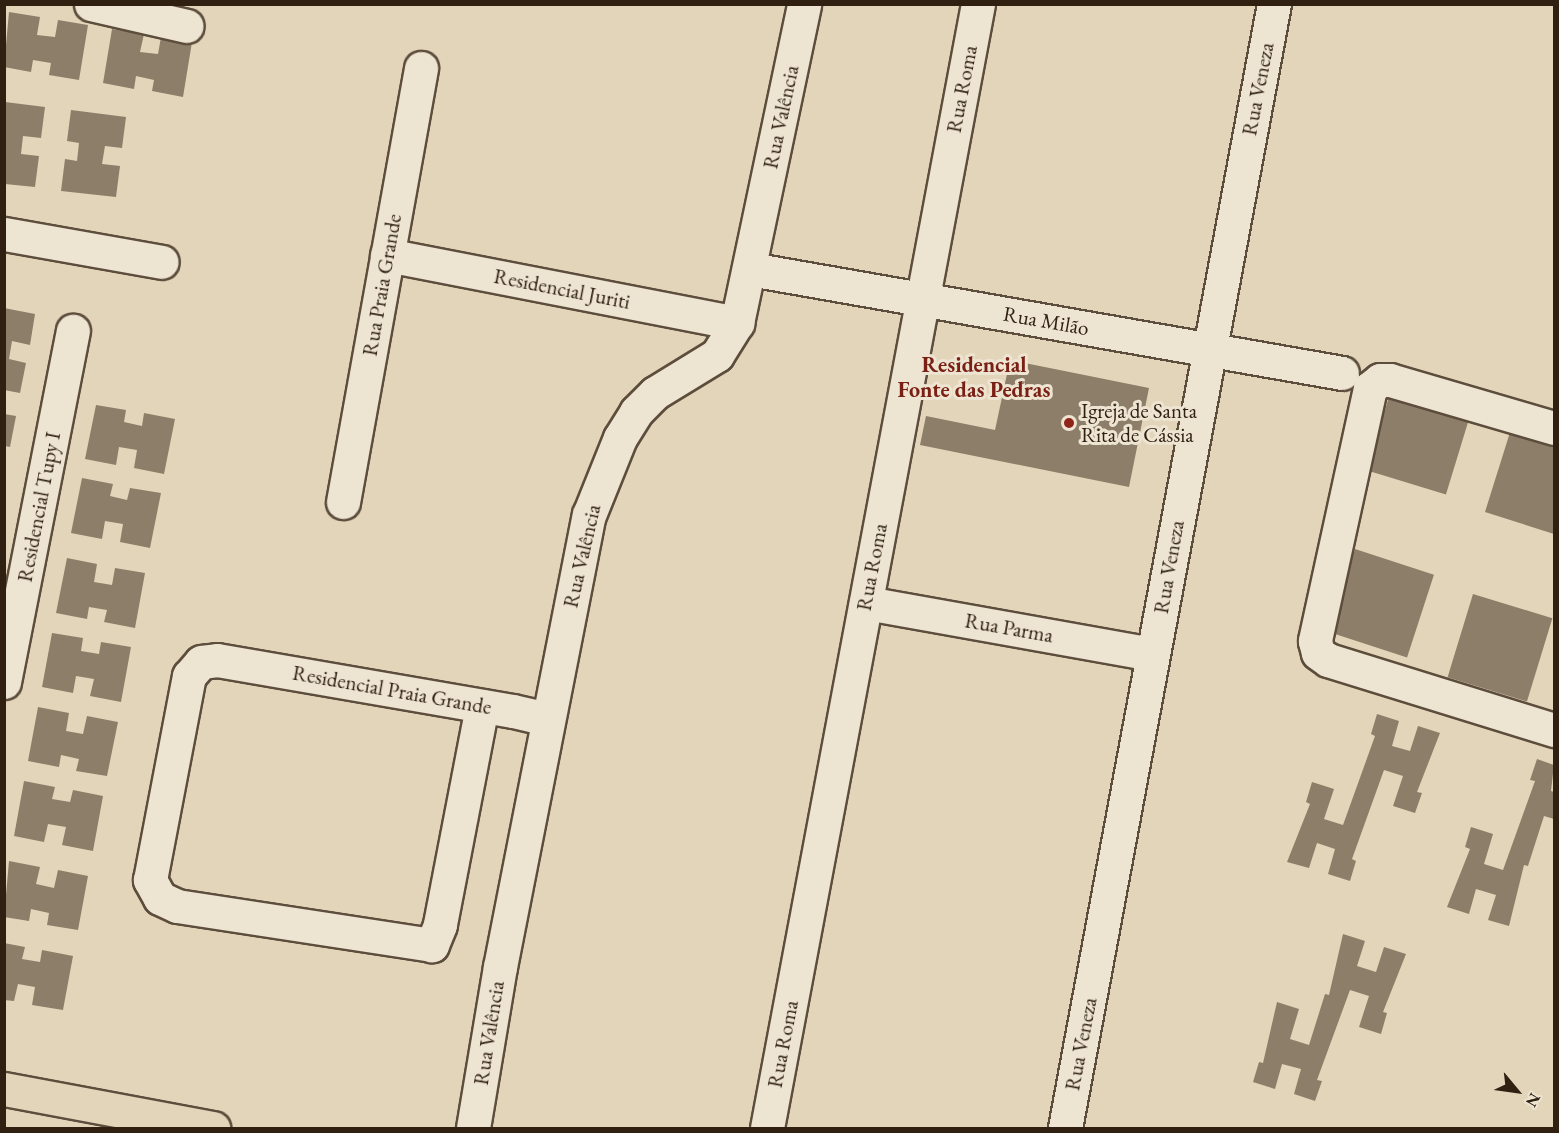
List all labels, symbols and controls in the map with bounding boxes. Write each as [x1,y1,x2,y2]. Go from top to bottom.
street label: Rua Veneza [1237,40,1279,138]
street label: Rua Roma [941,43,983,135]
street label: Rua Valência [758,63,804,171]
street label: Rua Praia Grande [357,212,407,358]
street label: Residencial Juriti [492,263,632,315]
street label: Rua Milão [1001,301,1091,341]
district label: Residencial Fonte das Pedras [898,351,1050,402]
place label: Igreja de Santa Rita de Cássia [1081,398,1197,448]
marker: Igreja de Santa Rita de Cássia [1062,416,1076,430]
street label: Residencial Tupy I [12,430,66,584]
street label: Rua Valência [558,502,606,610]
street label: Rua Veneza [1148,518,1190,616]
street label: Rua Roma [851,521,893,613]
street label: Rua Parma [963,608,1055,648]
street label: Residencial Praia Grande [291,660,493,720]
street label: Rua Valência [468,979,510,1087]
street label: Rua Veneza [1060,995,1102,1093]
street label: Rua Roma [762,998,804,1090]
north arrow [1487,1061,1547,1121]
text: N [1521,1089,1546,1111]

